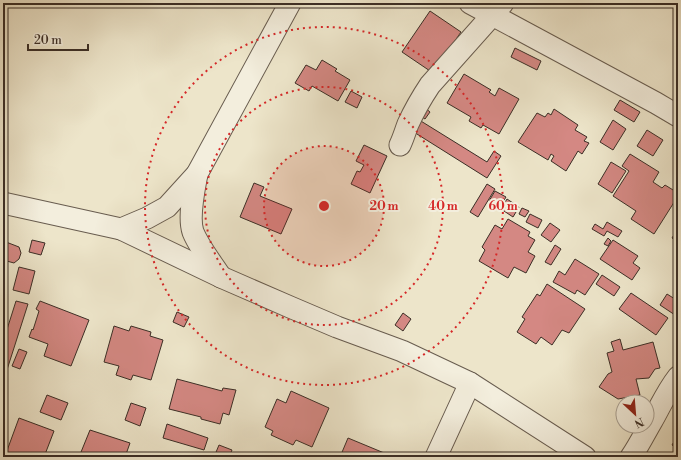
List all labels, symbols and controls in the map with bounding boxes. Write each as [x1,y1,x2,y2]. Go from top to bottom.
scale bar [28,26,88,52]
text: 20 m [34,33,62,48]
centre of rings [317,199,331,213]
text: 20 m [369,199,399,214]
text: 40 m [428,199,458,214]
text: 60 m [488,199,518,214]
north arrow [615,394,655,434]
text: N [632,414,646,430]

